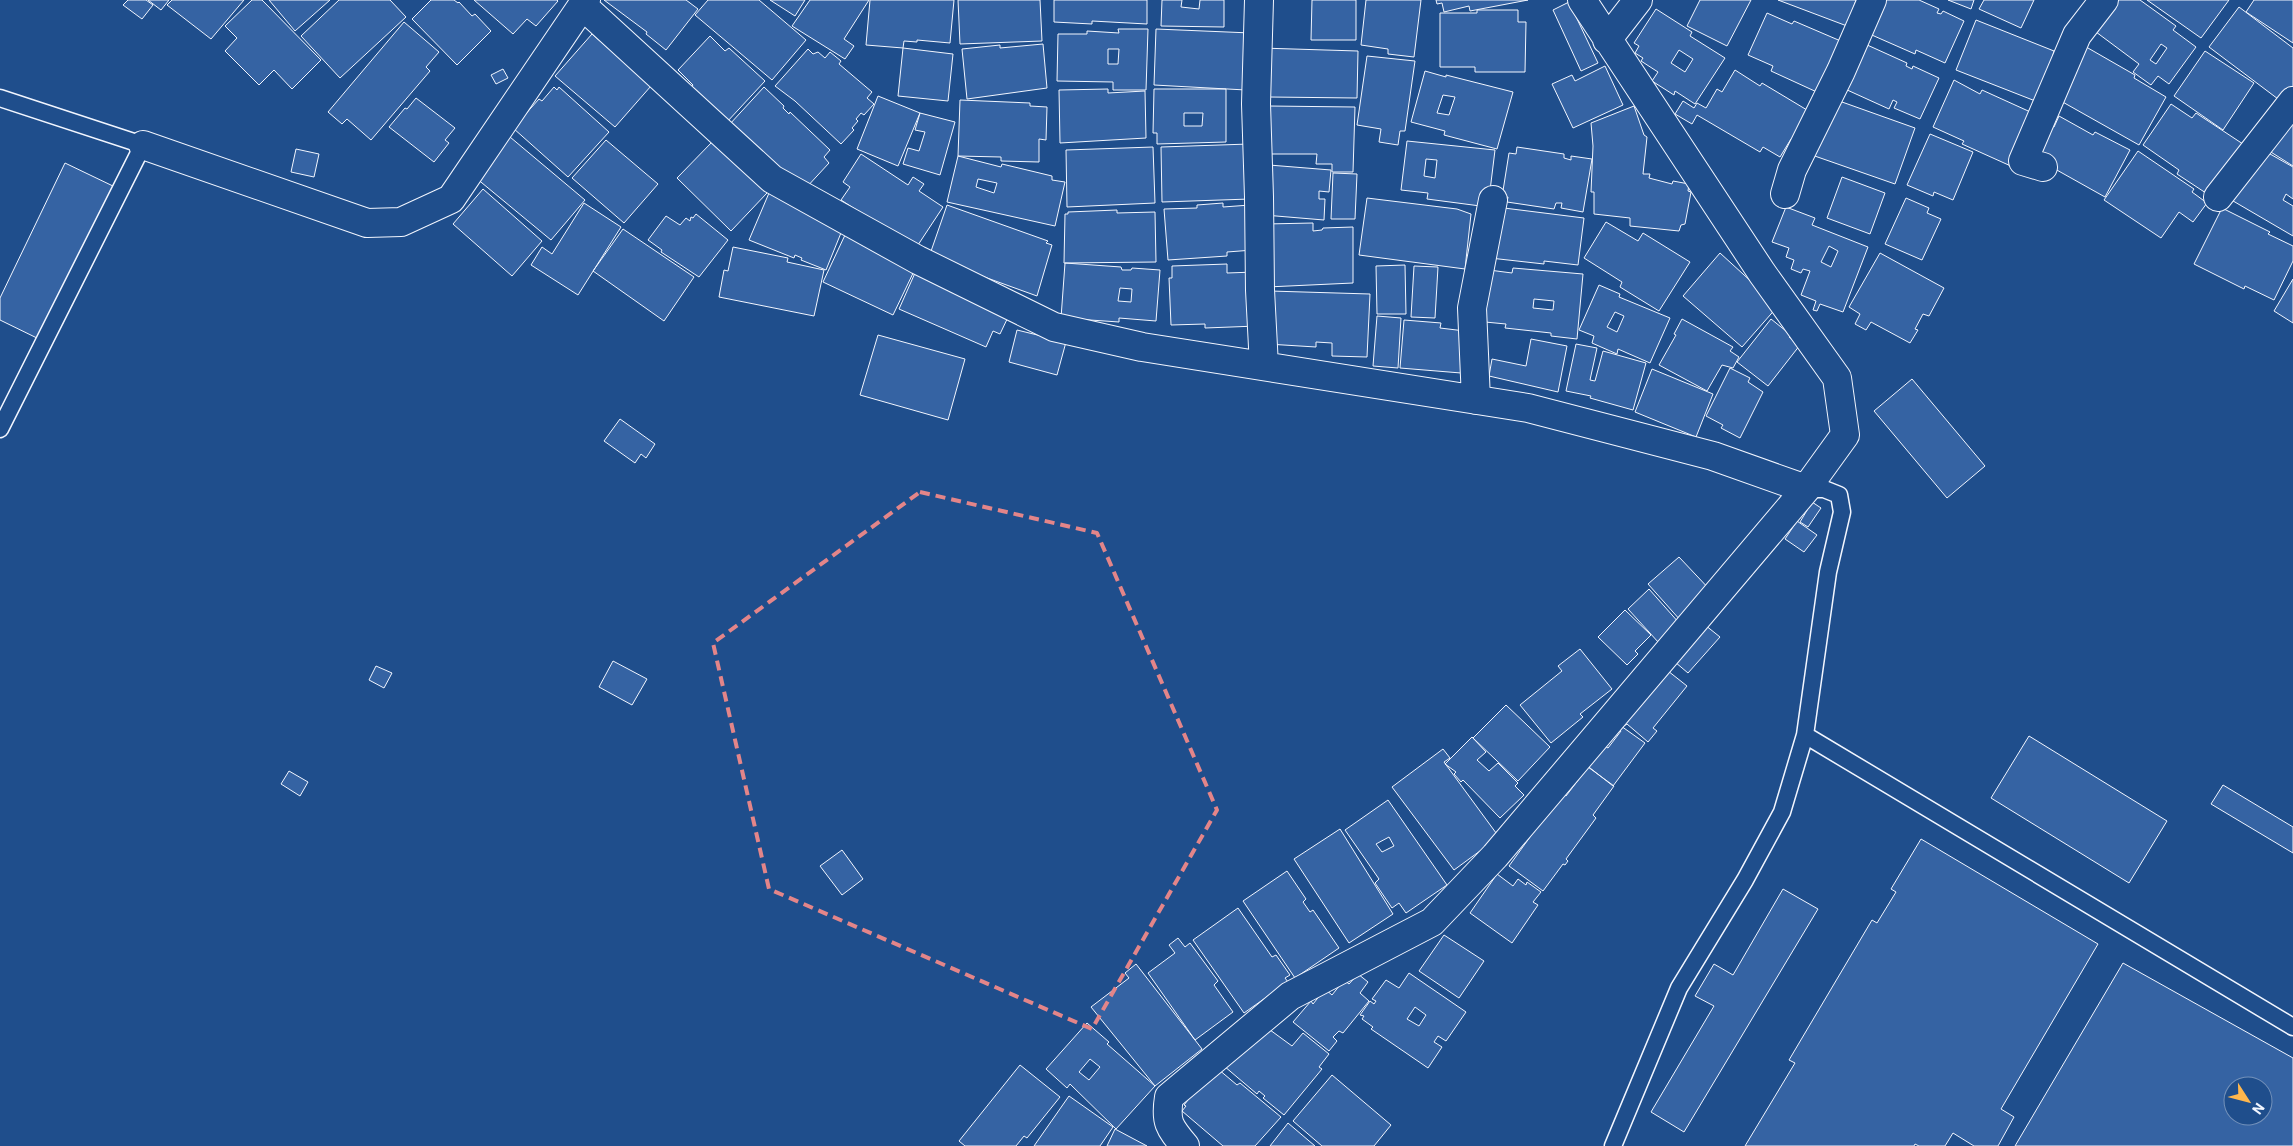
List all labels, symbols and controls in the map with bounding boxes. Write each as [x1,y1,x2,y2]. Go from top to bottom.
north arrow [2223,1076,2273,1126]
text: N [2249,1100,2268,1117]

